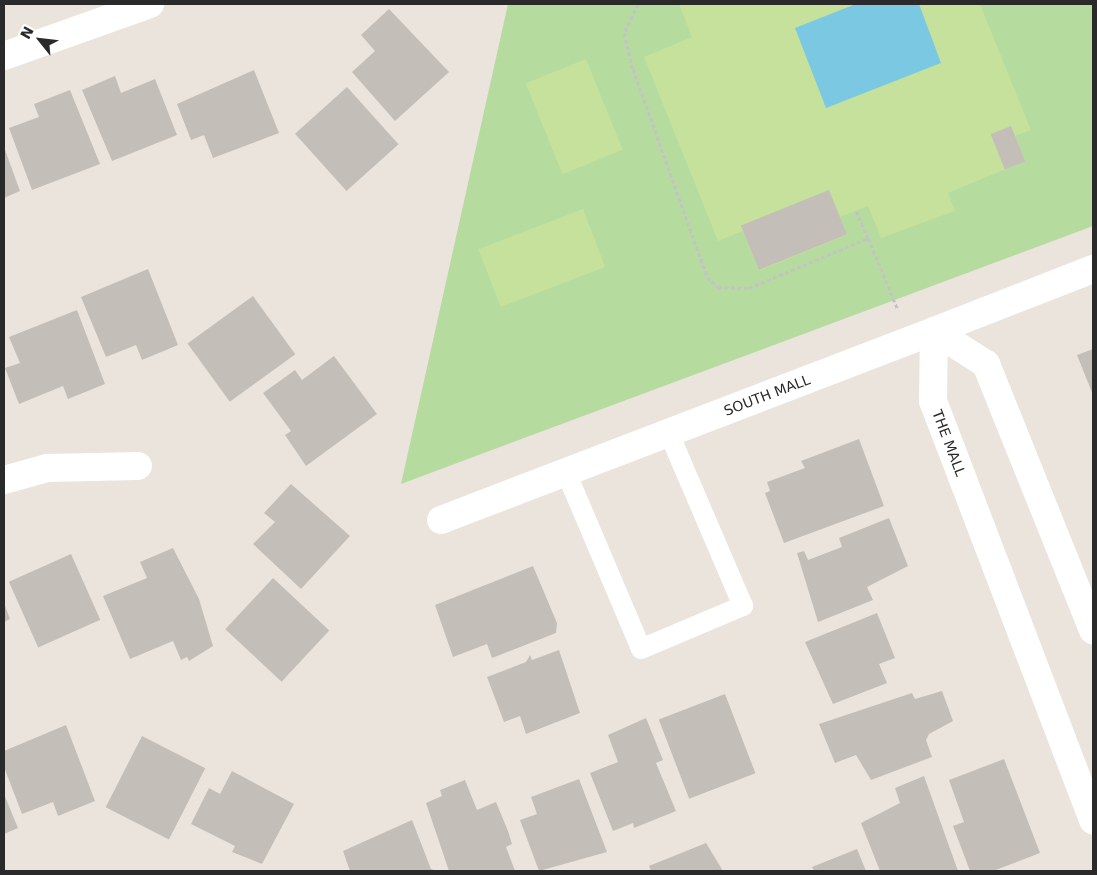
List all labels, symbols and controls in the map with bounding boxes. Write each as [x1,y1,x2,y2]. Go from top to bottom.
north arrow [15,15,65,65]
text: N [17,24,37,42]
street label: SOUTH MALL [722,371,812,419]
street label: THE MALL [929,407,969,479]

